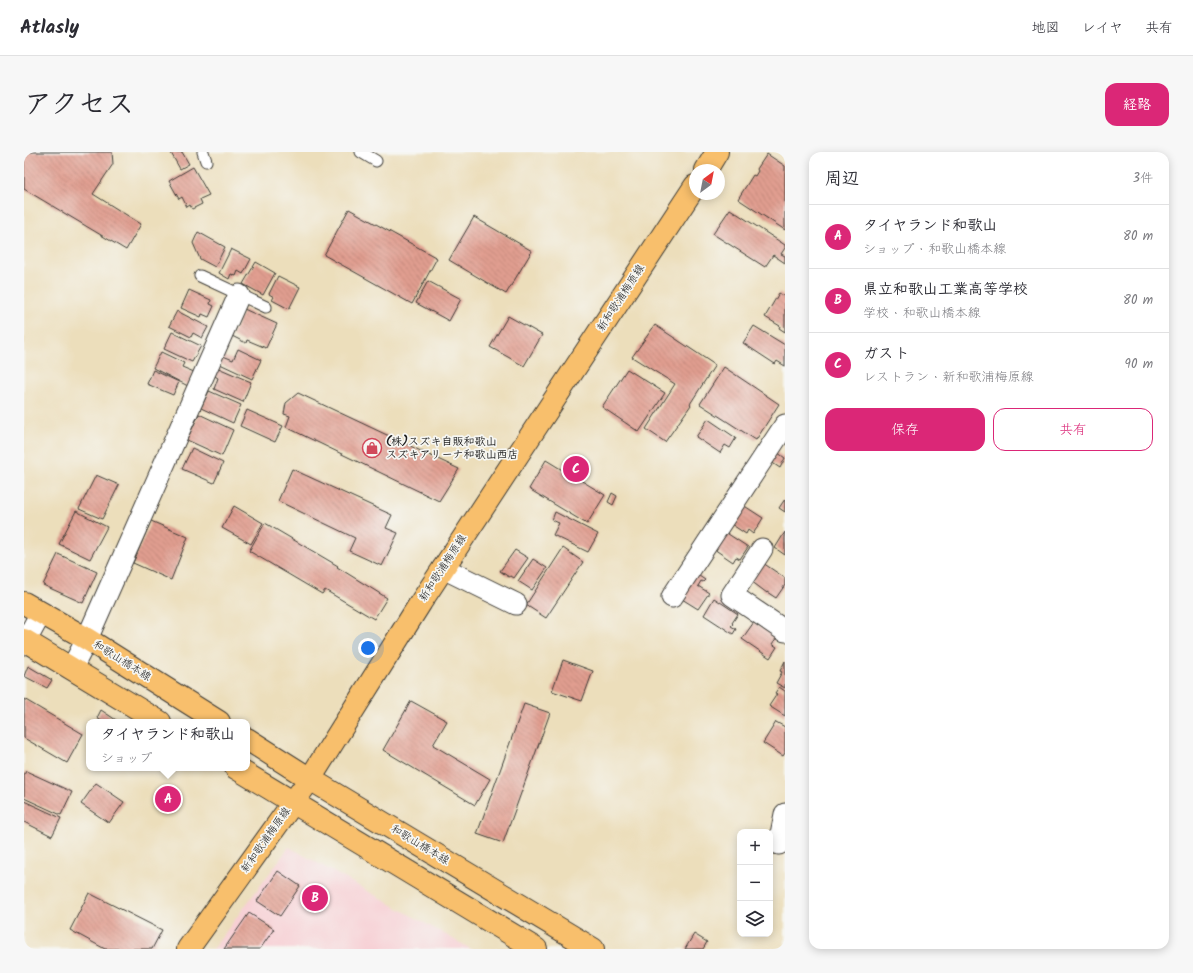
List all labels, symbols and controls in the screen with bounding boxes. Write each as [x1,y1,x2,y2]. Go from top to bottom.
text: Atlasly [20,13,79,43]
text: 地図 [1032,17,1060,39]
text: レイヤ [1082,17,1123,39]
text: 共有 [1145,17,1173,39]
text: アクセス [24,83,134,128]
button: 経路 [1105,83,1169,126]
north arrow [689,164,725,200]
text: 周辺 [825,166,859,193]
text: 3件 [1133,168,1153,189]
text: タイヤランド和歌山 [863,214,997,238]
text: A [834,226,842,247]
text: 80 m [1123,226,1153,247]
text: ショップ · 和歌山橋本線 [863,239,1006,260]
street label: 新和歌浦梅原線 [592,261,650,335]
text: 県立和歌山工業高等学校 [863,278,1028,302]
text: B [834,290,842,311]
text: 80 m [1123,290,1153,311]
text: 学校 · 和歌山橋本線 [863,303,981,324]
text: ガスト [863,342,910,366]
text: C [834,354,842,375]
text: 90 m [1125,354,1153,375]
text: レストラン · 新和歌浦梅原線 [863,367,1034,388]
button: 保存 [825,408,985,451]
button: 共有 [993,408,1153,451]
place label: (株)スズキ自販和歌山 スズキアリーナ和歌山西店 [386,433,518,464]
shop icon: (株)スズキ自販和歌山 スズキアリーナ和歌山西店 [361,437,383,459]
pin: C [563,454,589,484]
street label: 新和歌浦梅原線 [414,531,472,605]
street label: 和歌山橋本線 [89,636,155,686]
your location [358,638,378,658]
popup [86,719,250,771]
text: タイヤランド和歌山 [101,723,235,747]
text: ショップ [101,748,152,769]
pin: A [155,784,181,814]
street label: 新和歌浦梅原線 [237,803,295,877]
street label: 和歌山橋本線 [387,820,453,870]
map controls [737,829,773,937]
button: + [737,829,773,865]
button: − [737,865,773,901]
pin: B [302,883,328,913]
button: layers [737,901,773,937]

